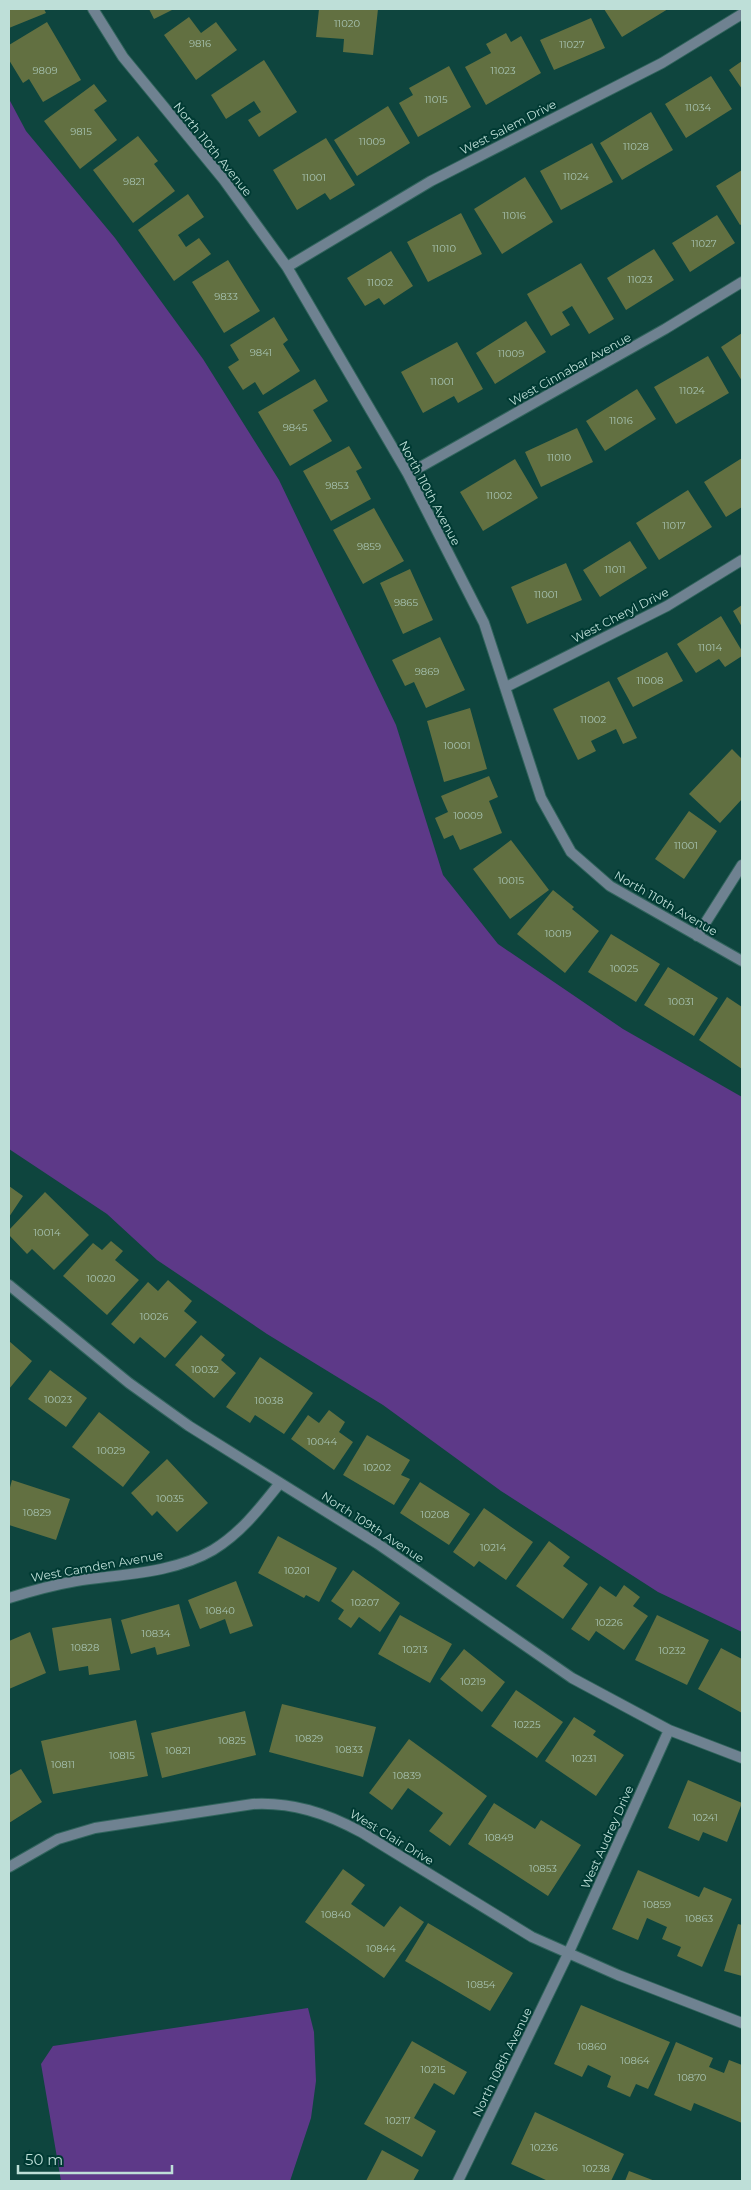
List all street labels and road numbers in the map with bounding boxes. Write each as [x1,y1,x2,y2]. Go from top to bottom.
street label: West Salem Drive [457,96,559,158]
street label: North 110th Avenue [170,99,256,199]
street label: West Cinnabar Avenue [506,329,634,409]
street label: North 110th Avenue [396,438,464,548]
street label: West Cheryl Drive [569,584,671,646]
street label: North 110th Avenue [612,867,720,939]
street label: North 109th Avenue [319,1488,427,1566]
street label: West Camden Avenue [30,1547,164,1585]
street label: West Audrey Drive [577,1783,637,1891]
street label: West Clair Drive [347,1806,437,1868]
street label: North 108th Avenue [469,2005,535,2119]

